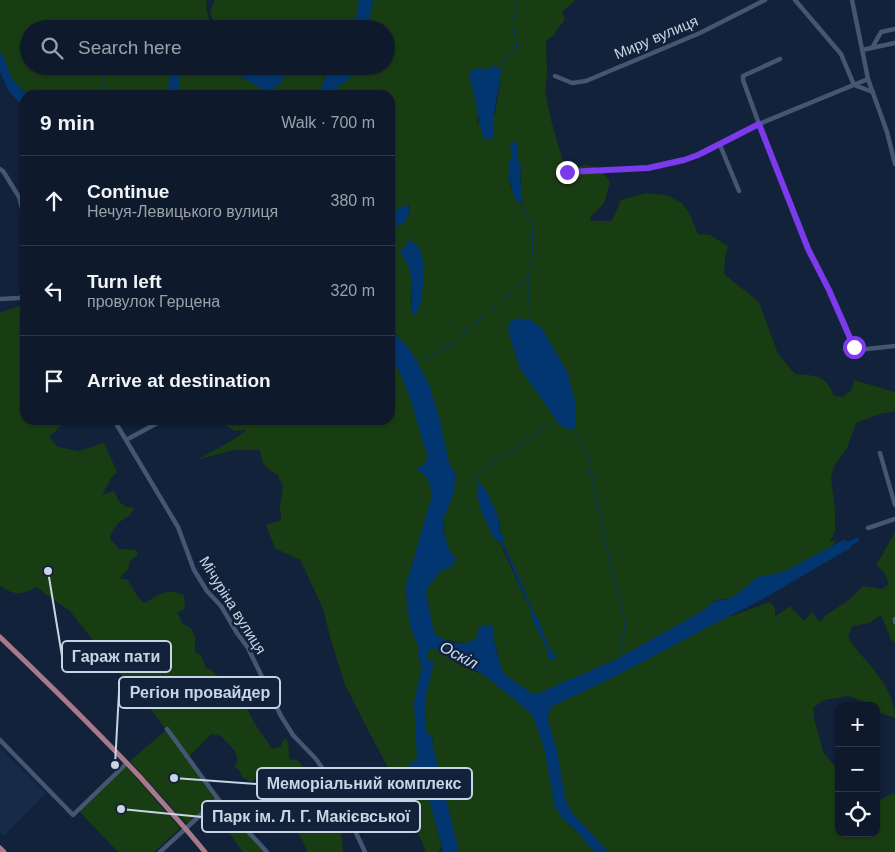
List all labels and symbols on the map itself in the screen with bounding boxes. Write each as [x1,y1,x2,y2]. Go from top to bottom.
street label: Миру вулиця [612,12,700,62]
route end [556,161,579,184]
route start [843,336,866,359]
street label: Мічуріна вулиця [196,553,270,657]
water label: Оскіл [437,638,481,672]
callout: Гараж пати [62,641,171,672]
text: Гараж пати [72,648,160,665]
callout: Регіон провайдер [119,677,280,708]
text: Регіон провайдер [130,684,271,701]
callout: Меморіальний комплекс [257,768,472,799]
text: Меморіальний комплекс [267,775,461,792]
callout: Парк ім. Л. Г. Макієвської [202,801,420,832]
text: Парк ім. Л. Г. Макієвської [212,808,410,825]

